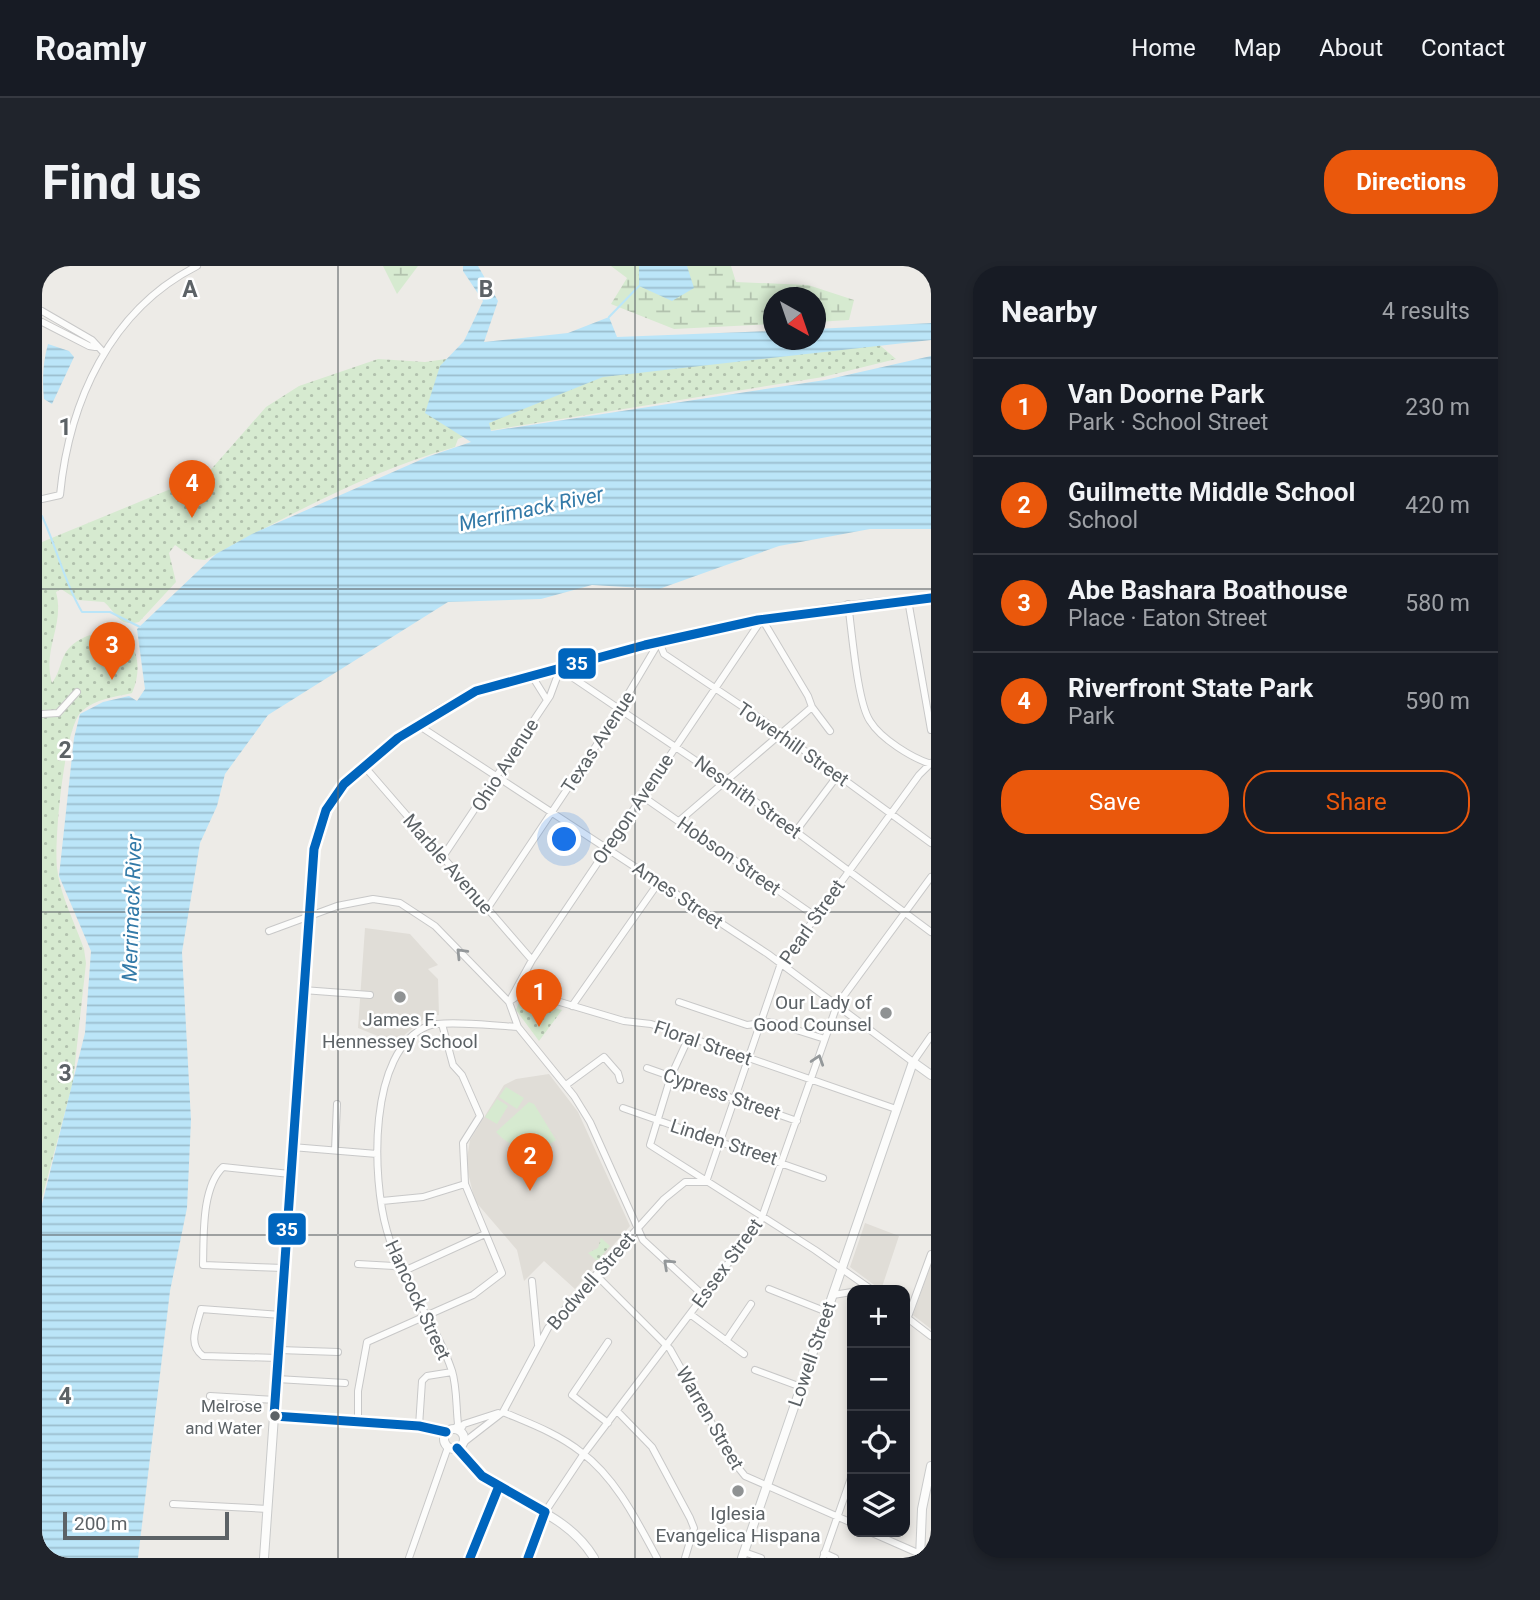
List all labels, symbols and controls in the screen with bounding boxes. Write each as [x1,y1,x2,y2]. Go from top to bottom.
text: Roamly [35,29,146,68]
text: Home [1131,34,1196,62]
text: Map [1234,34,1281,62]
text: About [1319,34,1383,62]
text: Contact [1421,34,1505,62]
button: Directions [1324,150,1498,214]
text: Find us [42,154,202,211]
text: A [182,276,198,303]
text: B [479,276,493,303]
north arrow [763,287,826,350]
text: Nearby [1001,294,1097,329]
text: 4 results [1382,298,1470,325]
text: Van Doorne Park [1068,379,1264,409]
text: 1 [1017,394,1031,421]
text: 230 m [1405,394,1470,421]
text: Park · School Street [1068,409,1268,436]
text: 1 [58,414,72,441]
pin: 4 [169,460,215,518]
text: Guilmette Middle School [1068,477,1355,507]
water label: Merrimack River [456,482,607,536]
text: 2 [1017,492,1031,519]
text: 420 m [1405,492,1470,519]
text: School [1068,507,1138,534]
text: Abe Bashara Boathouse [1068,575,1348,605]
text: 3 [1017,590,1031,617]
text: 580 m [1405,590,1470,617]
text: Place · Eaton Street [1068,605,1267,632]
pin: 3 [89,622,135,680]
line badge: 35 [557,647,597,680]
text: 35 [566,652,588,675]
text: Riverfront State Park [1068,673,1313,703]
street label: Texas Avenue [557,687,639,797]
text: 4 [1017,688,1031,715]
text: 590 m [1405,688,1470,715]
street label: Towerhill Street [733,697,853,791]
text: Park [1068,703,1114,730]
street label: Ohio Avenue [467,714,543,816]
text: 2 [58,737,72,764]
street label: Oregon Avenue [588,749,678,869]
street label: Nesmith Street [690,751,806,843]
button: Save [1001,770,1229,834]
button: Share [1243,770,1470,834]
street label: Marble Avenue [398,809,498,919]
street label: Hobson Street [673,812,785,900]
your location [547,822,581,856]
water label: Merrimack River [117,833,147,982]
street label: Ames Street [629,856,727,934]
street label: Pearl Street [774,875,850,969]
one-way arrow [457,948,470,961]
pin: 1 [516,969,562,1027]
marker: James F. Hennessey School [392,989,408,1005]
place label: Our Lady of Good Counsel [753,991,872,1036]
marker: Our Lady of Good Counsel [878,1005,894,1021]
place label: James F. Hennessey School [322,1008,478,1053]
street label: Floral Street [651,1016,755,1070]
one-way arrow [810,1055,824,1067]
text: 3 [58,1060,72,1087]
street label: Cypress Street [660,1063,784,1125]
street label: Linden Street [667,1114,781,1170]
pin: 2 [507,1133,553,1191]
line badge: 35 [267,1212,307,1246]
street label: Essex Street [687,1214,767,1312]
text: 35 [276,1218,298,1241]
street label: Bodwell Street [542,1227,640,1335]
street label: Hancock Street [380,1236,456,1364]
one-way arrow [663,1259,676,1272]
map controls [847,1285,910,1537]
button: + [847,1285,910,1348]
street label: Lowell Street [783,1298,841,1410]
button: − [847,1348,910,1411]
street label: Warren Street [671,1362,749,1474]
text: 4 [58,1383,72,1410]
place label: Melrose and Water [185,1396,262,1438]
marker: Melrose and Water [268,1409,282,1423]
button: locate [847,1411,910,1474]
button: layers [847,1474,910,1537]
marker: Iglesia Evangelica Hispana [730,1483,746,1499]
place label: Iglesia Evangelica Hispana [655,1502,821,1547]
scale bar [63,1509,229,1541]
text: 200 m [74,1512,127,1535]

